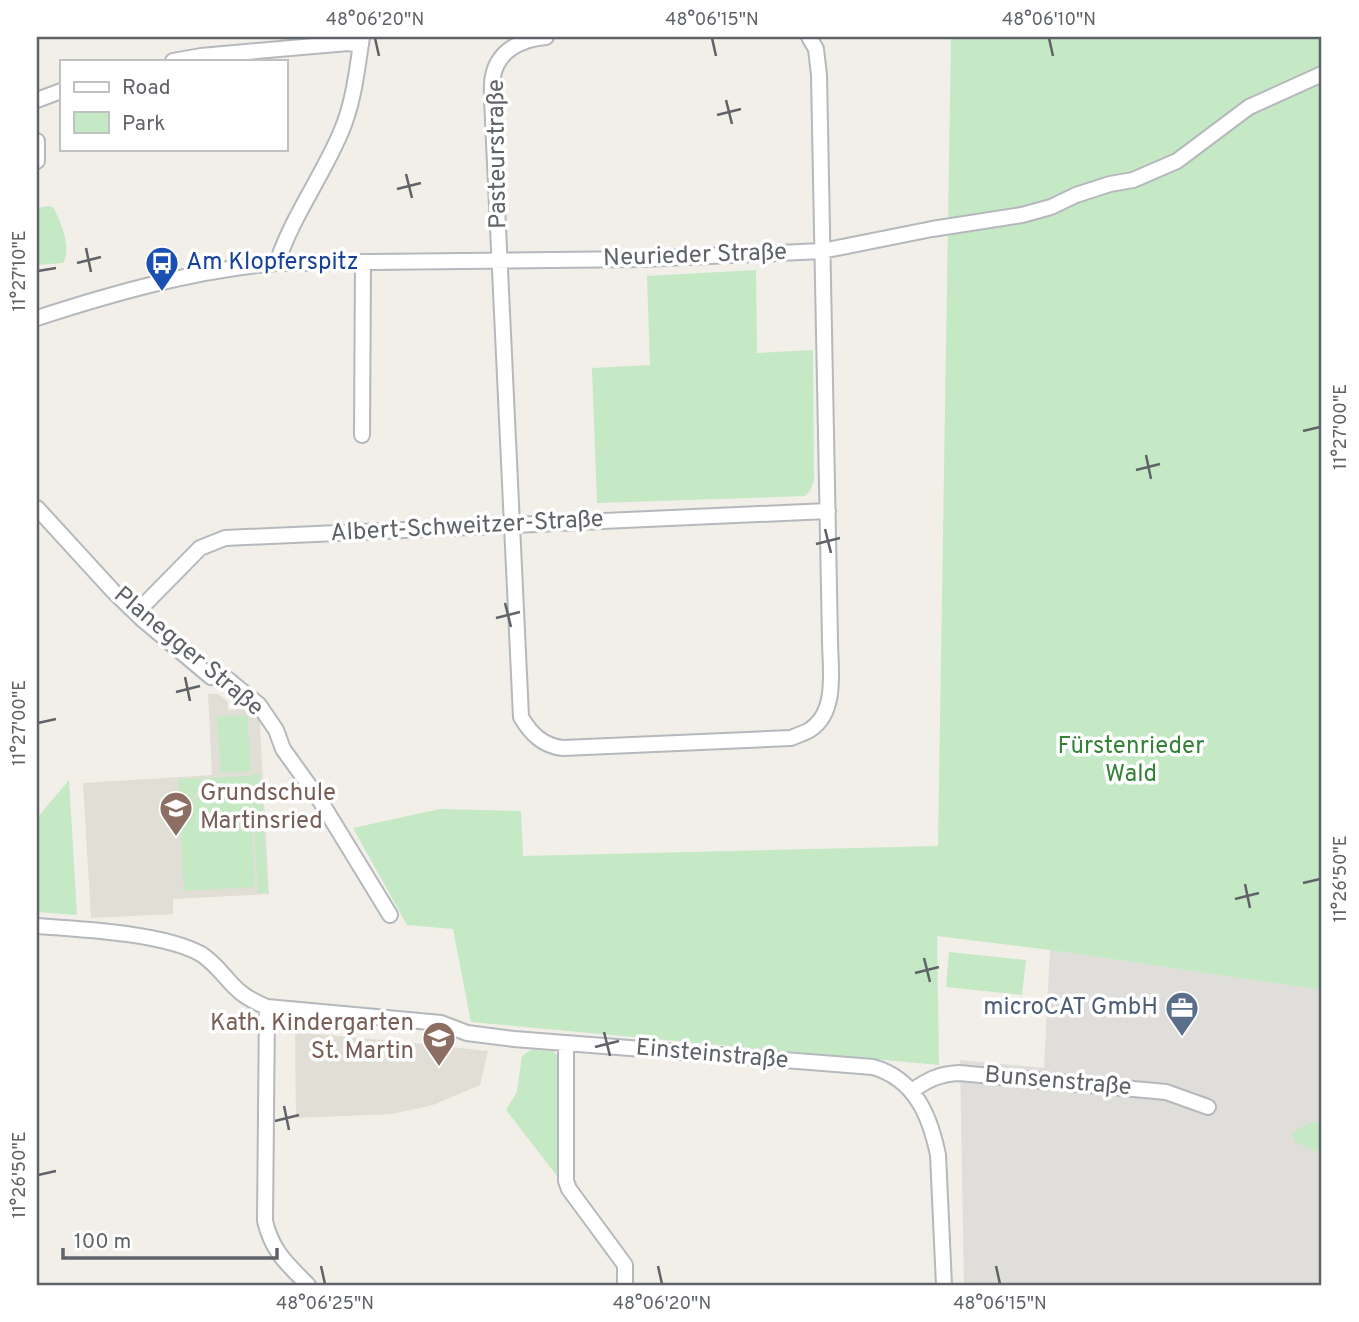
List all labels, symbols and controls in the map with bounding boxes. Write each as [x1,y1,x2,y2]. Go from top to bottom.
text: 48°06'20"N [326,9,424,32]
text: 48°06'15"N [665,9,759,32]
text: 48°06'10"N [1002,9,1096,32]
legend [60,60,287,150]
text: Road [122,75,171,102]
street label: Pasteurstraße [482,79,514,229]
text: Park [122,111,165,138]
text: 11°27'10"E [9,230,32,312]
street label: Neurieder Straße [603,238,787,274]
bus stop icon: Am Klopferspitz [143,244,181,293]
place label: Am Klopferspitz [186,248,359,278]
text: 11°27'00"E [1330,384,1353,470]
street label: Albert-Schweitzer-Straße [330,505,604,549]
street label: Planegger Straße [107,581,269,723]
text: 11°27'00"E [9,680,32,766]
park label: Fürstenrieder Wald [1058,732,1204,790]
place label: Grundschule Martinsried [200,779,336,837]
school or university icon: Grundschule Martinsried [157,789,195,838]
text: 11°26'50"E [1330,835,1353,923]
office icon: microCAT GmbH [1163,989,1201,1038]
place label: microCAT GmbH [983,993,1158,1023]
place label: Kath. Kindergarten St. Martin [210,1009,414,1067]
school or university icon: Kath. Kindergarten St. Martin [420,1019,458,1068]
street label: Einsteinstraße [634,1033,790,1077]
street label: Bunsenstraße [983,1061,1133,1103]
text: 11°26'50"E [9,1131,32,1219]
scale bar [63,1217,276,1261]
text: 100 m [74,1229,131,1256]
text: 48°06'25"N [276,1293,374,1316]
text: 48°06'20"N [613,1293,711,1316]
text: 48°06'15"N [953,1293,1047,1316]

